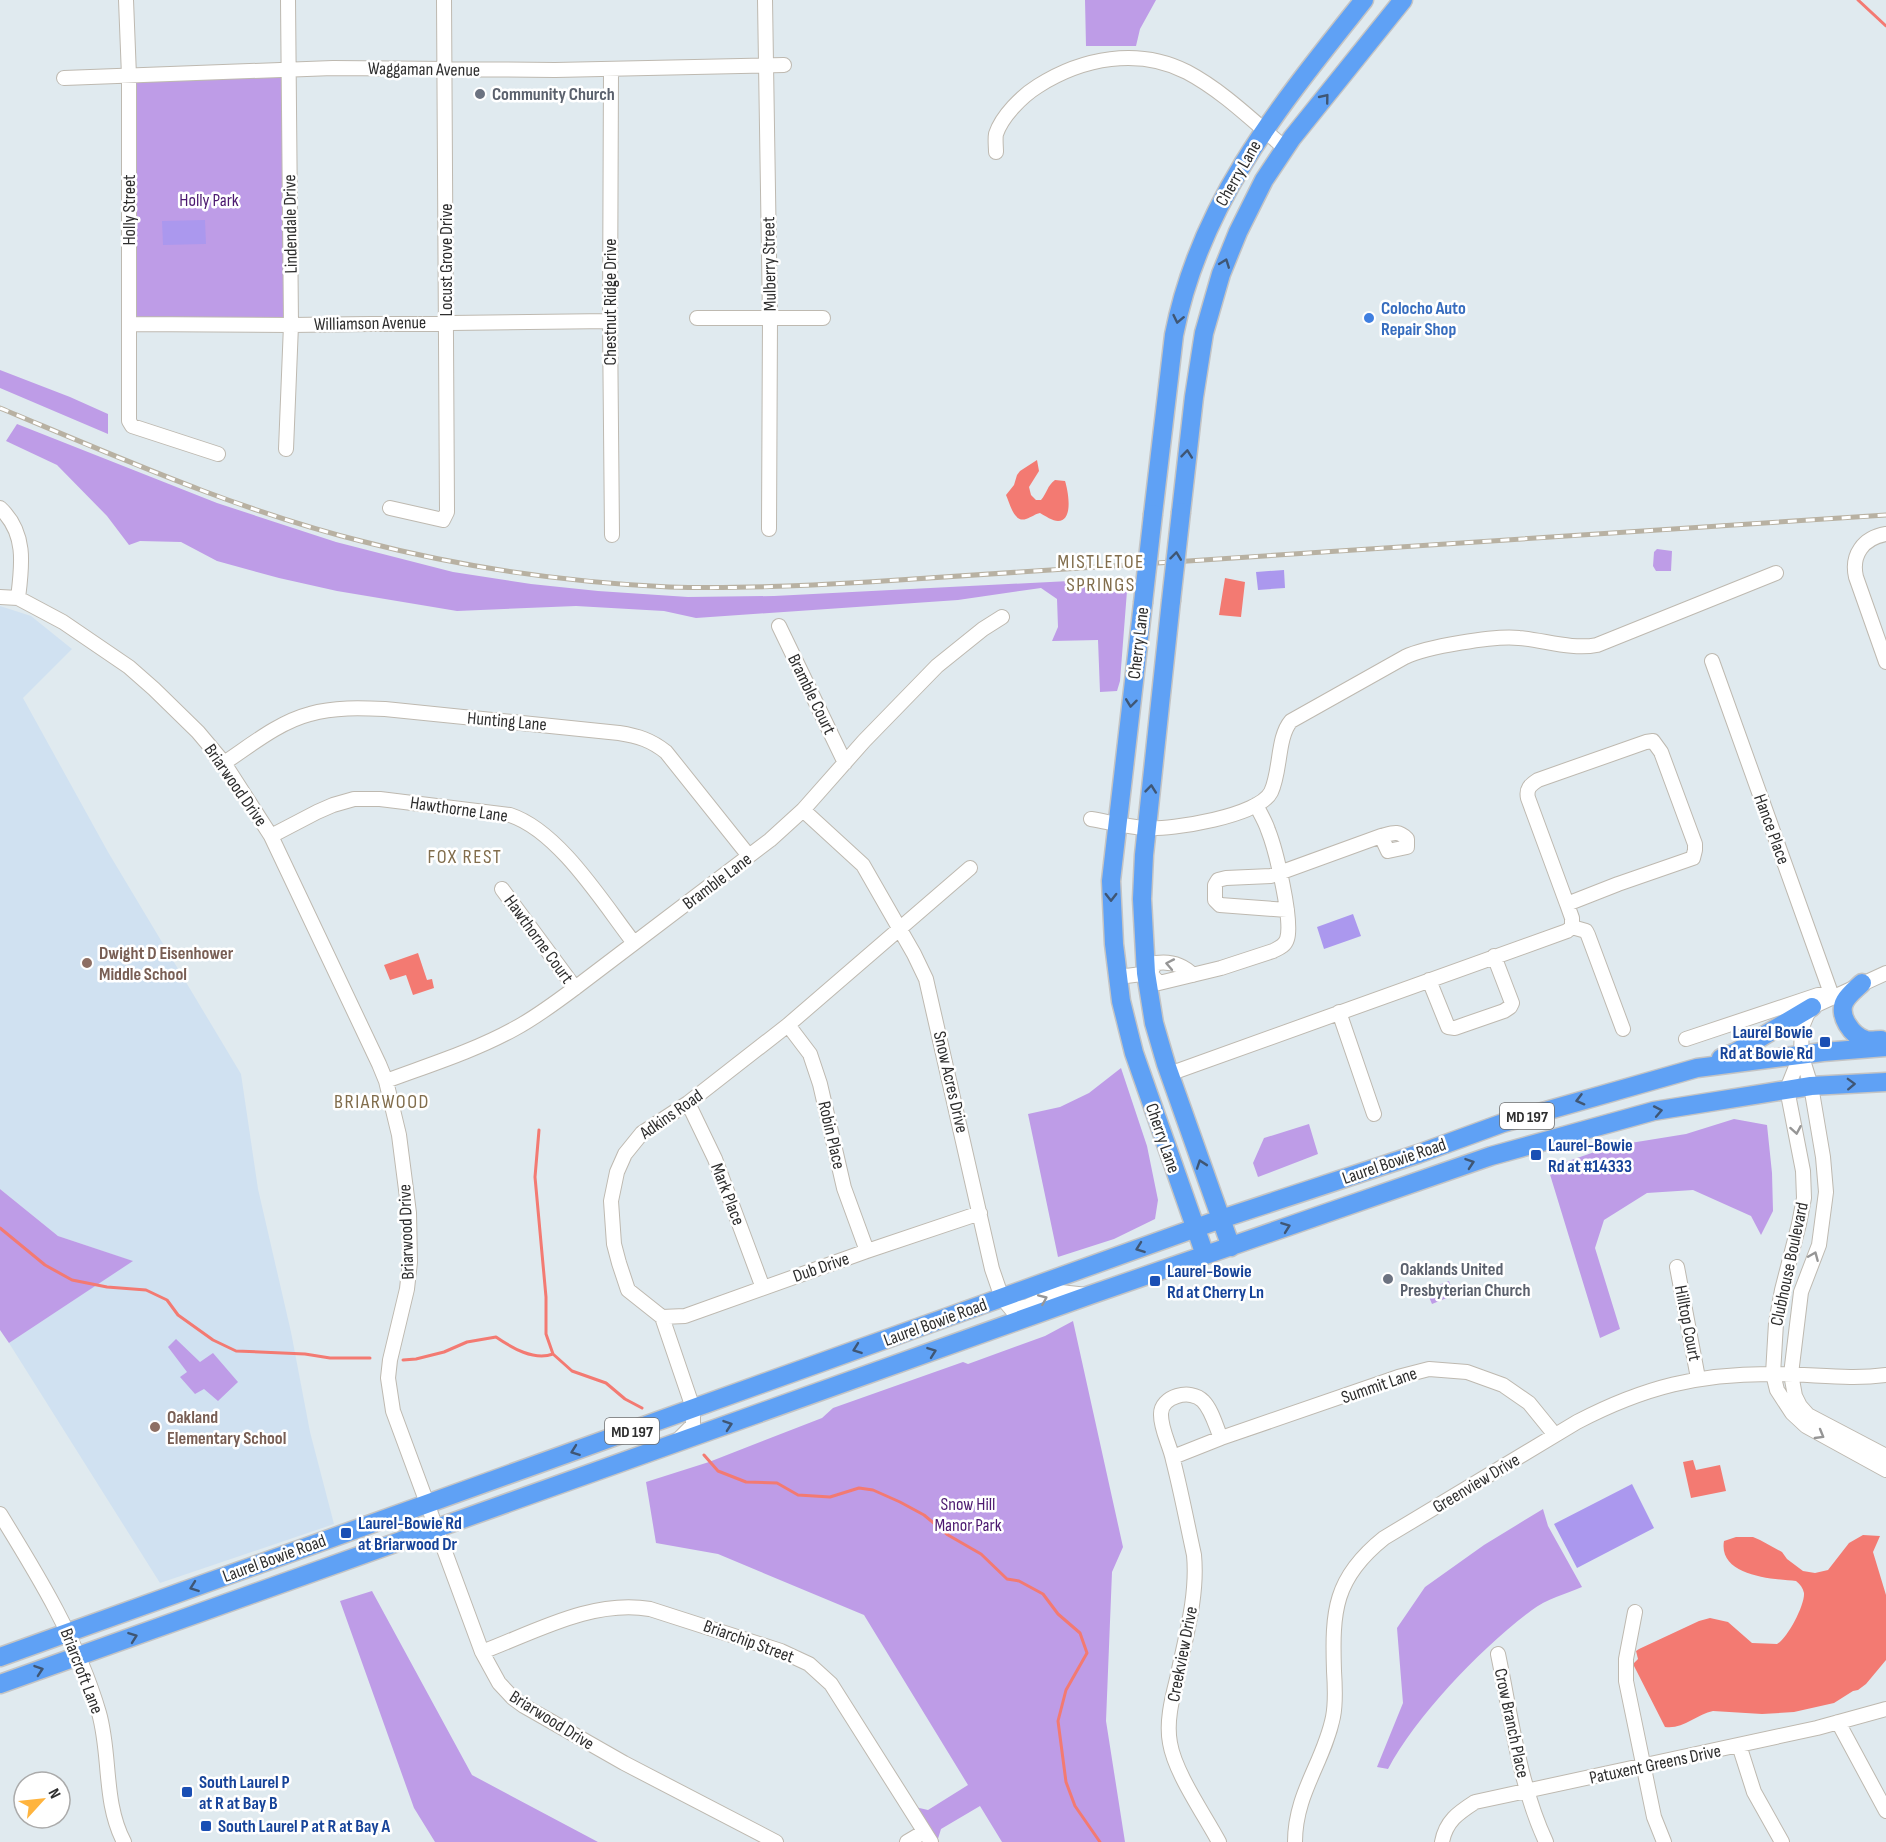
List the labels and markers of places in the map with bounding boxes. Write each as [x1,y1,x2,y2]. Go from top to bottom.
place label: Community Church [492,84,615,105]
marker: Community Church [473,87,487,101]
place label: Colocho Auto Repair Shop [1381,298,1466,340]
marker: Colocho Auto Repair Shop [1362,311,1376,325]
place label: Dwight D Eisenhower Middle School [99,943,234,985]
marker: Dwight D Eisenhower Middle School [80,956,94,970]
place label: Laurel Bowie Rd at Bowie Rd [1720,1022,1813,1064]
marker: Laurel Bowie Rd at Bowie Rd [1818,1035,1832,1049]
place label: Laurel-Bowie Rd at #14333 [1548,1135,1633,1177]
marker: Laurel-Bowie Rd at #14333 [1529,1148,1543,1162]
place label: Oaklands United Presbyterian Church [1400,1259,1530,1301]
place label: Laurel-Bowie Rd at Cherry Ln [1167,1261,1264,1303]
marker: Oaklands United Presbyterian Church [1381,1272,1395,1286]
marker: Laurel-Bowie Rd at Cherry Ln [1148,1274,1162,1288]
place label: Oakland Elementary School [167,1407,286,1449]
marker: Oakland Elementary School [148,1420,162,1434]
place label: Laurel-Bowie Rd at Briarwood Dr [358,1513,462,1555]
marker: Laurel-Bowie Rd at Briarwood Dr [339,1526,353,1540]
place label: South Laurel P at R at Bay B [199,1772,290,1814]
marker: South Laurel P at R at Bay B [180,1785,194,1799]
place label: South Laurel P at R at Bay A [218,1816,391,1837]
marker: South Laurel P at R at Bay A [199,1819,213,1833]

